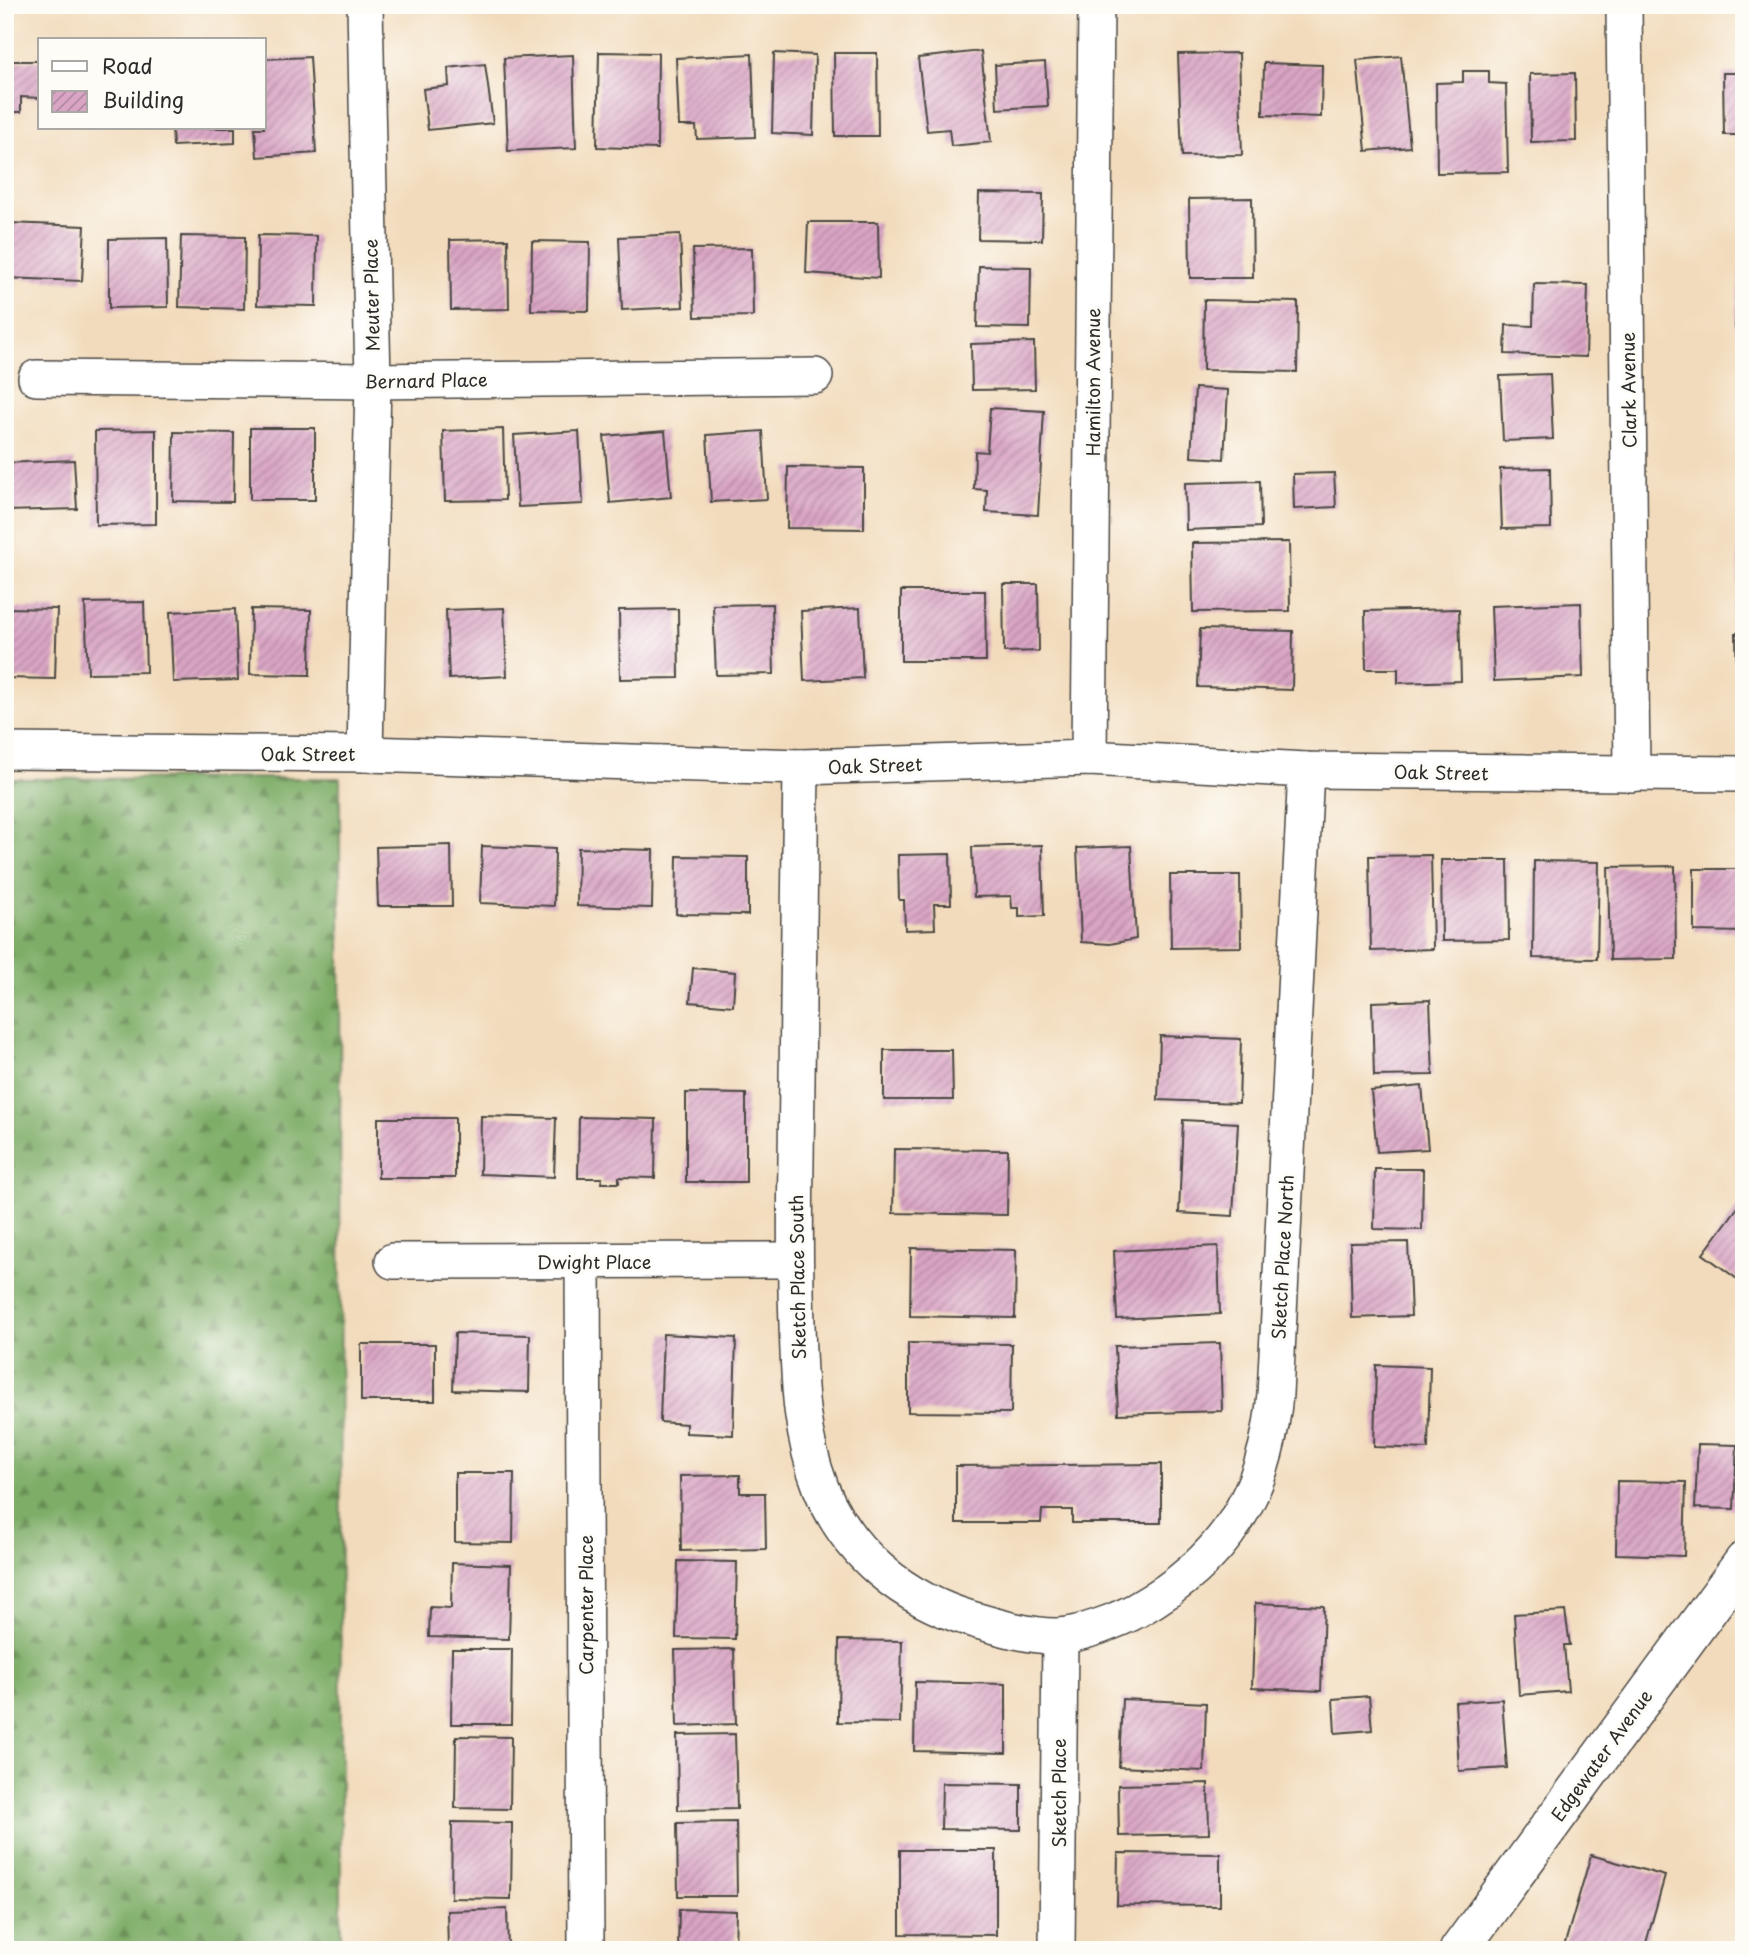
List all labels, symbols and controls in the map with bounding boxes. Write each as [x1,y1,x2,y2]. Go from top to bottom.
legend [38,38,266,130]
text: Road [102,49,153,81]
text: Building [102,83,184,115]
street label: Meuter Place [357,238,385,352]
street label: Hamilton Avenue [1079,308,1106,456]
street label: Clark Avenue [1613,332,1643,448]
street label: Bernard Place [364,365,488,395]
street label: Oak Street [261,740,355,767]
street label: Oak Street [827,750,923,780]
street label: Oak Street [1393,758,1489,786]
street label: Sketch Place North [1264,1174,1300,1340]
street label: Sketch Place South [782,1194,812,1360]
street label: Dwight Place [537,1248,651,1275]
street label: Carpenter Place [572,1535,599,1675]
street label: Edgewater Avenue [1544,1683,1658,1826]
street label: Sketch Place [1045,1739,1072,1848]

